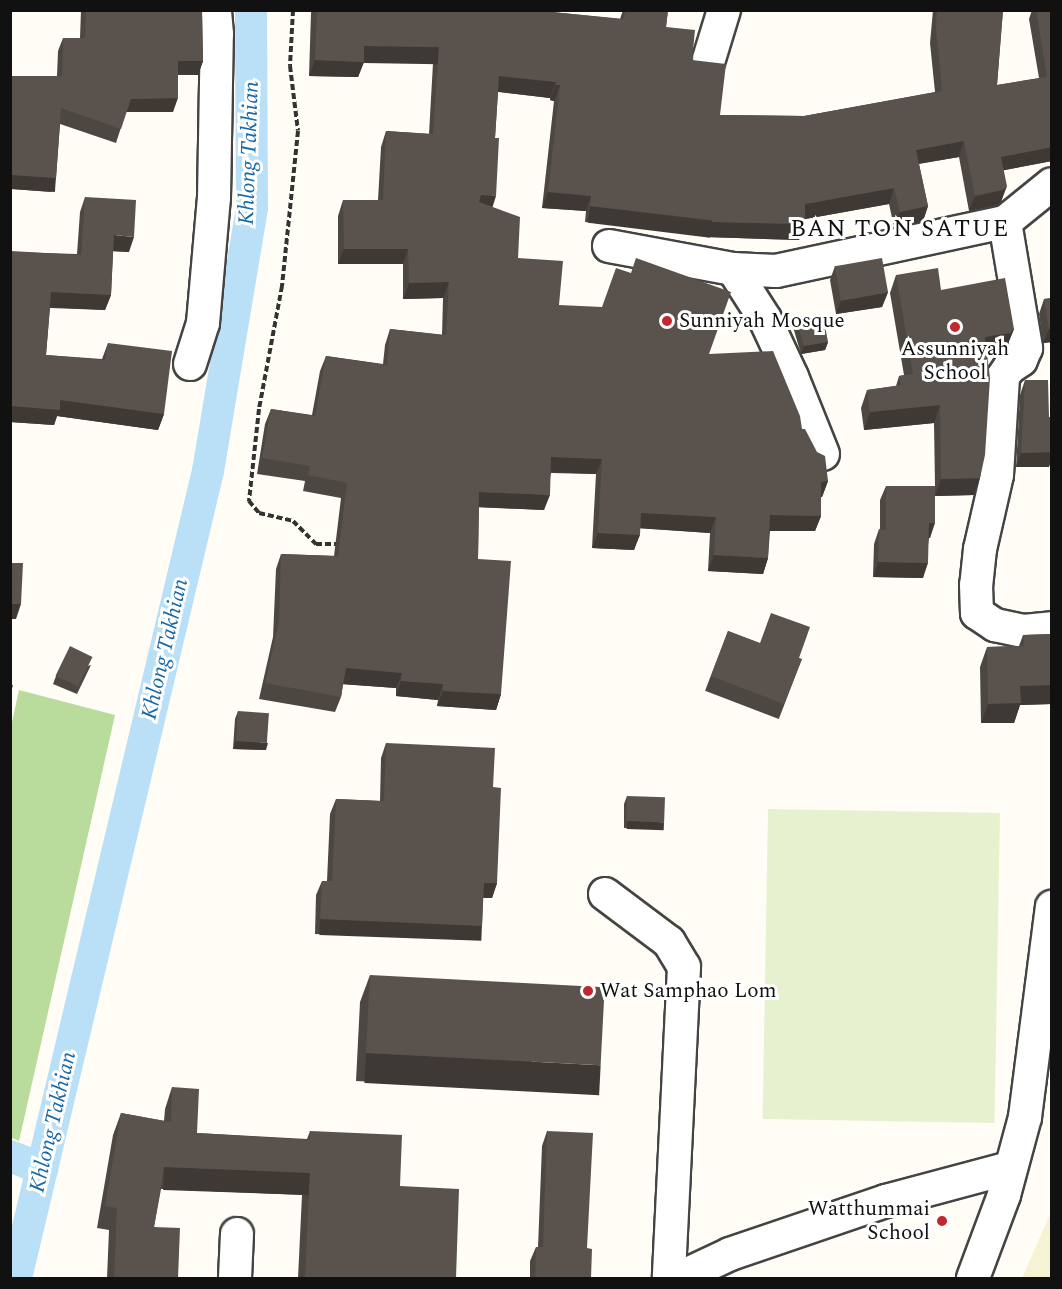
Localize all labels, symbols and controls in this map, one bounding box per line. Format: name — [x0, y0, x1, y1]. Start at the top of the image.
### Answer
water label: Khlong Takhian — [233, 81, 265, 225]
district label: BAN TON SATUE — [790, 216, 1010, 244]
place label: Sunniyah Mosque — [679, 308, 845, 334]
marker: Sunniyah Mosque — [660, 314, 674, 328]
marker: Assunniyah School — [948, 320, 962, 334]
place label: Assunniyah School — [901, 336, 1009, 386]
water label: Khlong Takhian — [136, 576, 194, 722]
place label: Wat Samphao Lom — [600, 978, 777, 1004]
marker: Wat Samphao Lom — [581, 984, 595, 998]
water label: Khlong Takhian — [24, 1049, 82, 1195]
place label: Watthummai School — [808, 1196, 930, 1246]
marker: Watthummai School — [935, 1214, 949, 1228]

